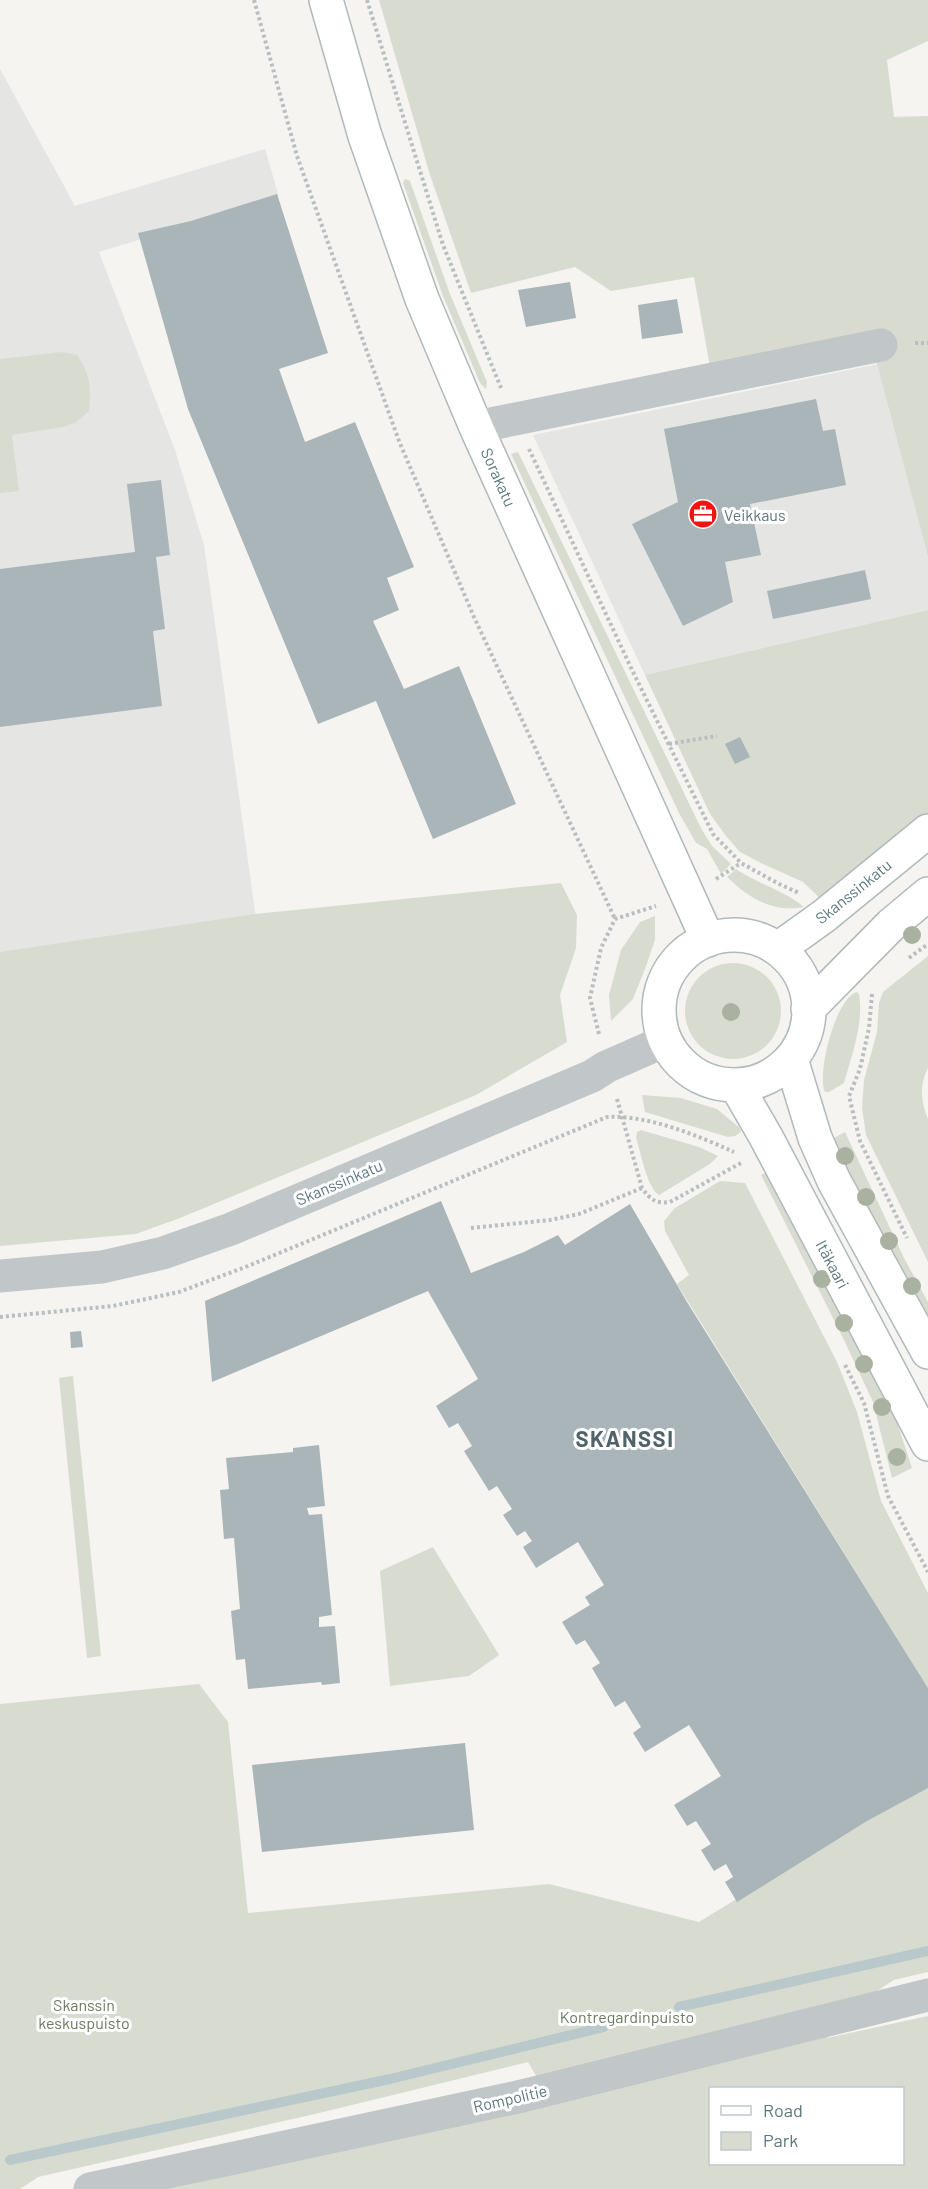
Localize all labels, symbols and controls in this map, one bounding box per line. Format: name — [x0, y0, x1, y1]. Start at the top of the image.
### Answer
street label: Sorakatu — [478, 445, 520, 509]
office icon: Veikkaus — [687, 498, 719, 530]
place label: Veikkaus — [724, 505, 786, 524]
street label: Skanssinkatu — [811, 855, 895, 927]
street label: Skanssinkatu — [293, 1155, 385, 1209]
street label: Itäkaari — [812, 1236, 854, 1292]
district label: SKANSSI — [576, 1425, 674, 1451]
park label: Skanssin keskuspuisto — [38, 1995, 130, 2032]
park label: Kontregardinpuisto — [560, 2007, 694, 2026]
street label: Rompolitie — [471, 2080, 549, 2116]
legend — [709, 2087, 904, 2165]
text: Road — [763, 2099, 803, 2121]
text: Park — [763, 2129, 798, 2151]

